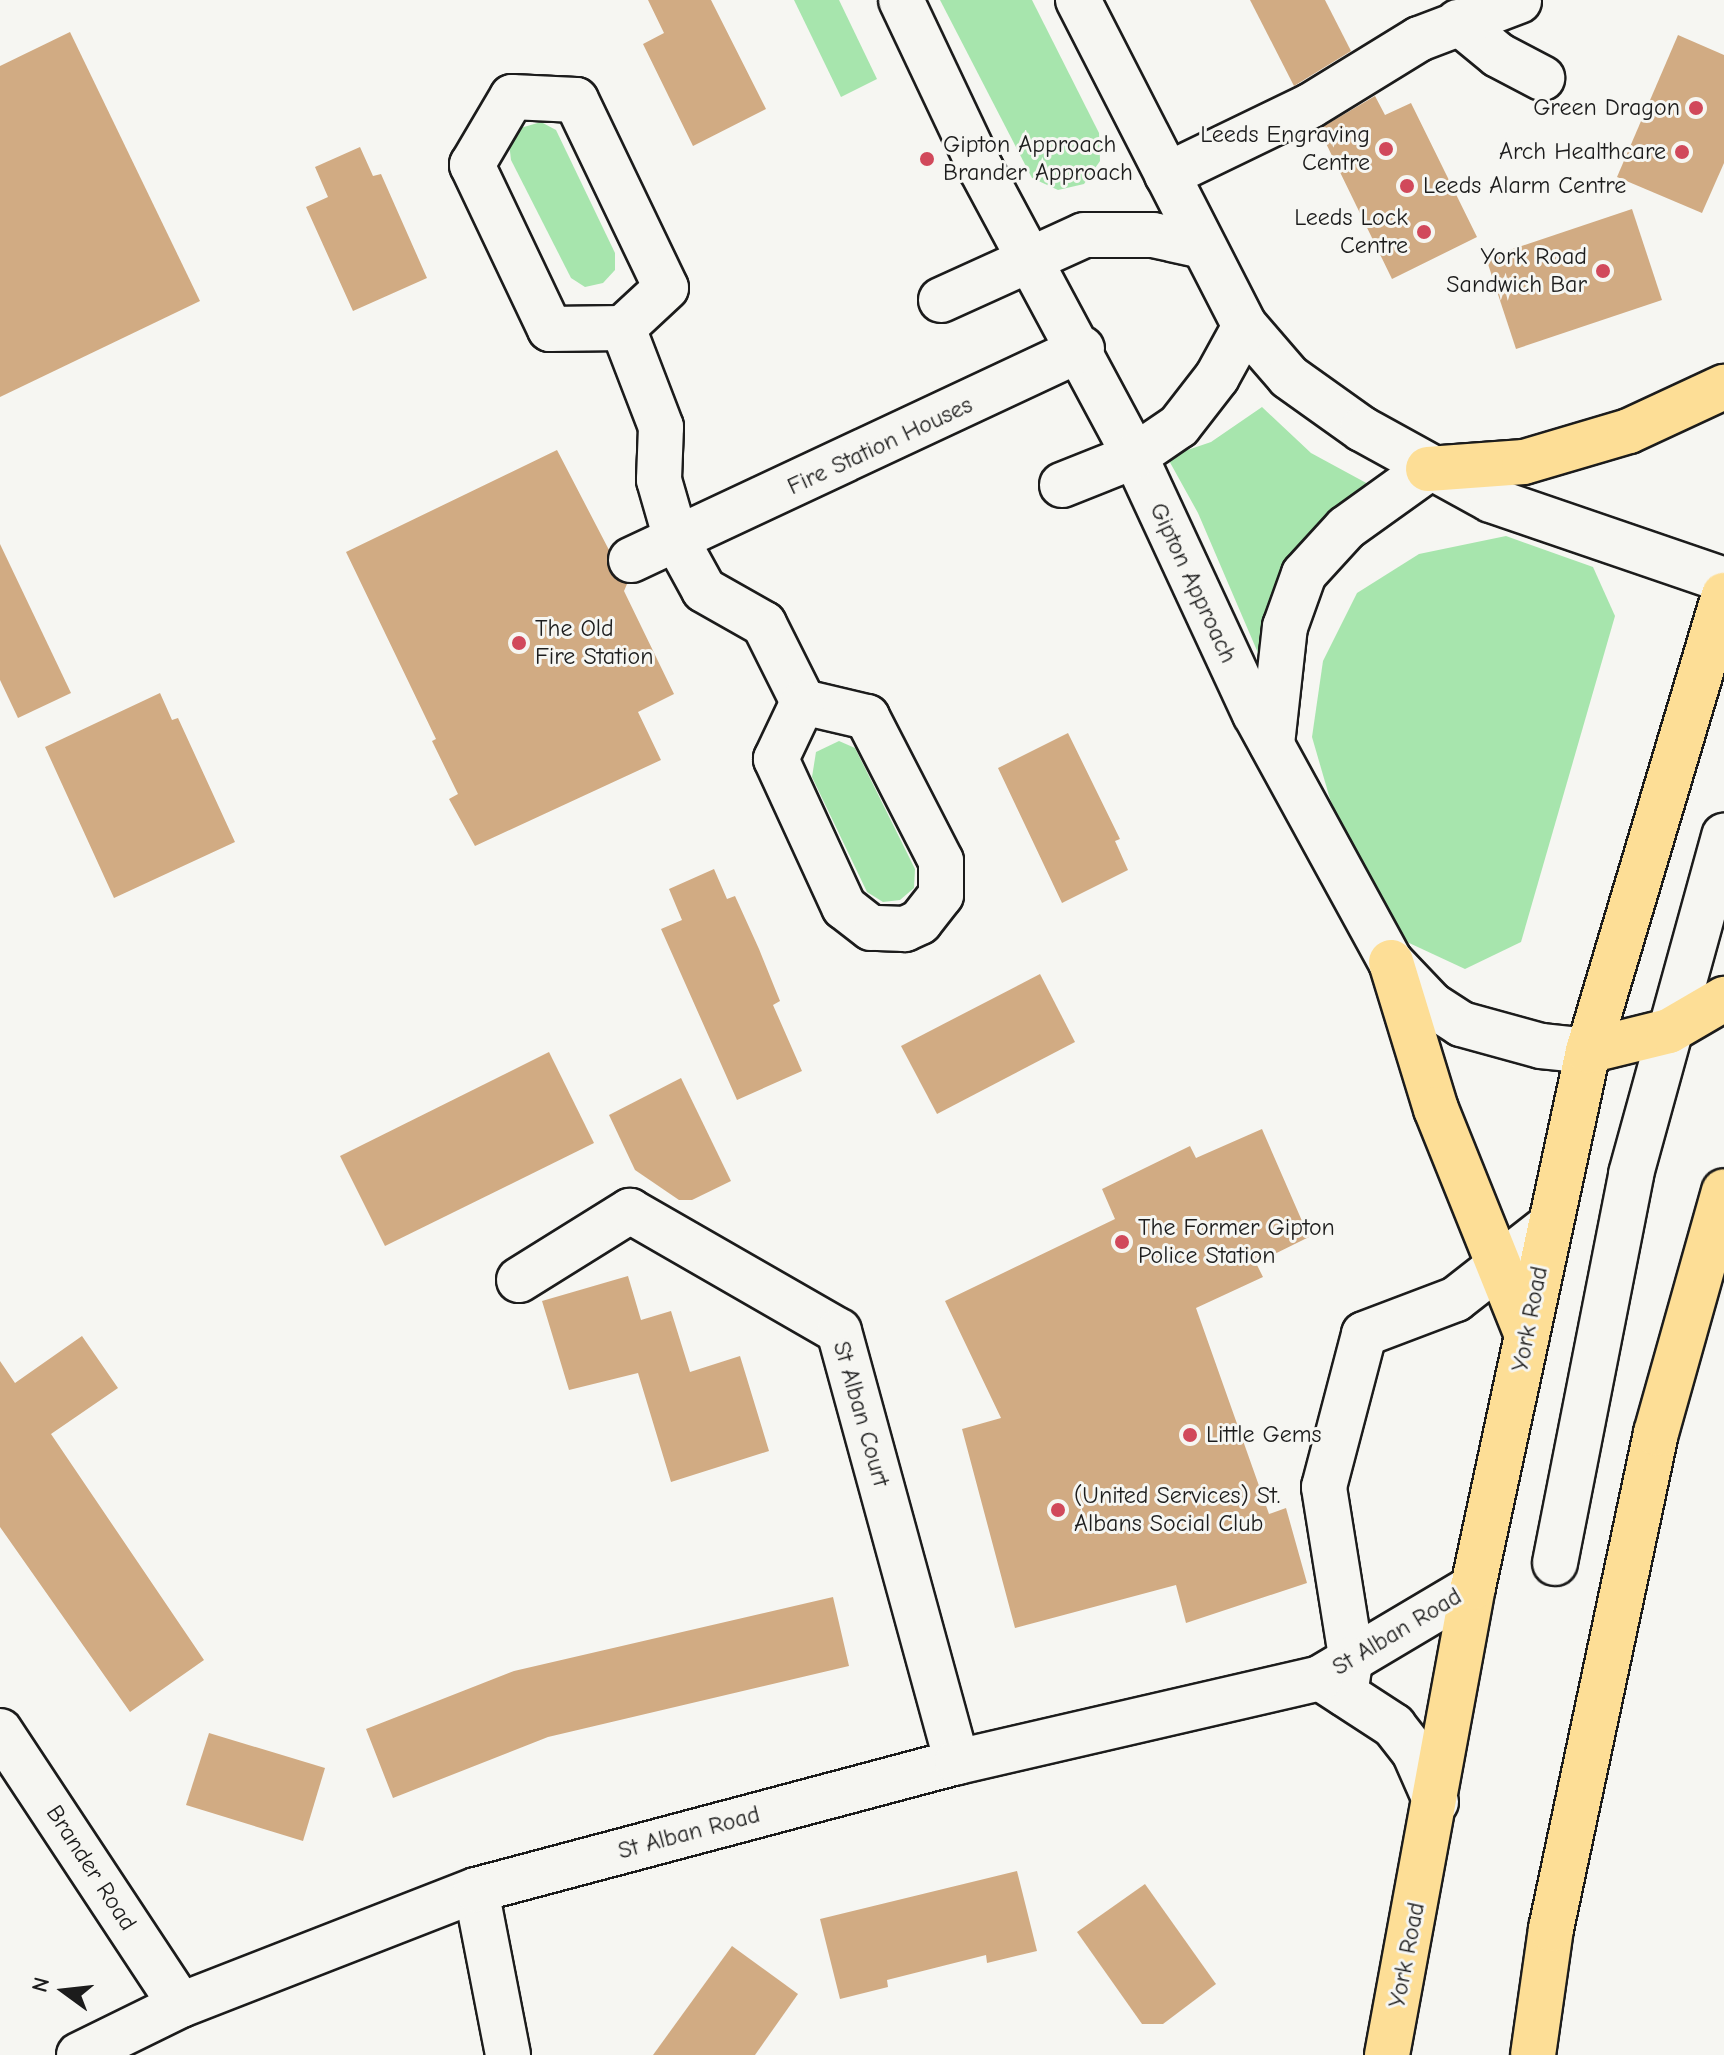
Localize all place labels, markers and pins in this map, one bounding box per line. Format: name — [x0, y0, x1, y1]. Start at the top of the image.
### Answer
place label: Green Dragon — [1533, 94, 1680, 122]
marker: Green Dragon — [1687, 99, 1705, 117]
place label: Leeds Engraving Centre — [1200, 121, 1370, 177]
place label: Gipton Approach Brander Approach — [943, 131, 1133, 187]
place label: Arch Healthcare — [1499, 138, 1666, 166]
marker: Leeds Engraving Centre — [1377, 140, 1395, 158]
marker: Arch Healthcare — [1673, 143, 1691, 161]
marker: Gipton Approach Brander Approach — [918, 150, 936, 168]
place label: Leeds Alarm Centre — [1423, 172, 1626, 200]
marker: Leeds Alarm Centre — [1398, 177, 1416, 195]
place label: Leeds Lock Centre — [1294, 204, 1408, 260]
marker: Leeds Lock Centre — [1415, 223, 1433, 241]
place label: York Road Sandwich Bar — [1446, 243, 1587, 299]
marker: York Road Sandwich Bar — [1594, 262, 1612, 280]
place label: The Old Fire Station — [535, 615, 653, 671]
marker: The Old Fire Station — [510, 634, 528, 652]
place label: The Former Gipton Police Station — [1138, 1214, 1335, 1270]
marker: The Former Gipton Police Station — [1113, 1233, 1131, 1251]
place label: Little Gems — [1206, 1421, 1322, 1449]
marker: Little Gems — [1181, 1426, 1199, 1444]
place label: (United Services) St. Albans Social Club — [1074, 1482, 1280, 1538]
marker: (United Services) St. Albans Social Club — [1049, 1501, 1067, 1519]

